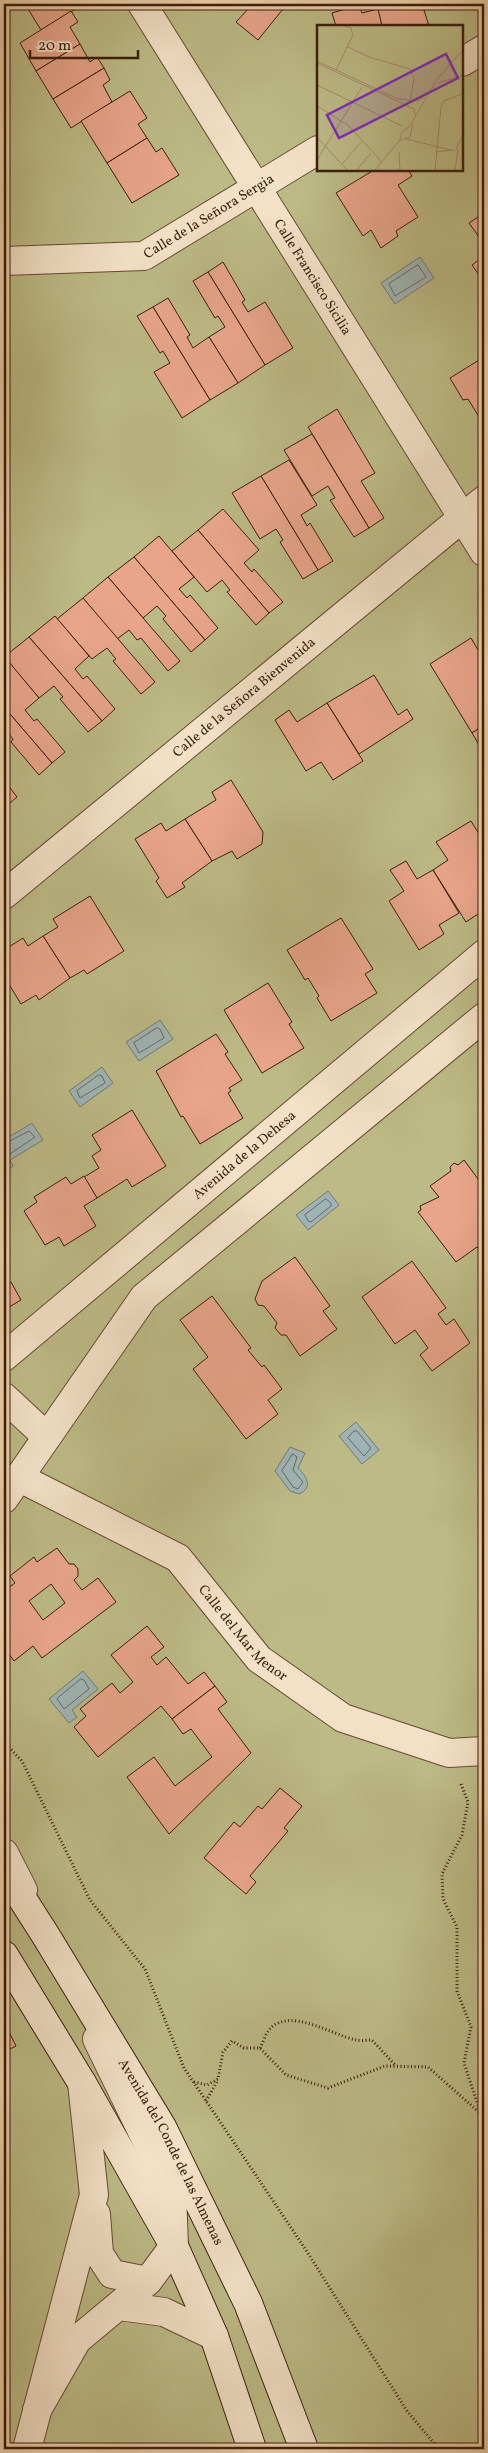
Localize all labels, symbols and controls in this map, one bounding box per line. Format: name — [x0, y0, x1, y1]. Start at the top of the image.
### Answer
inset map — [317, 25, 463, 171]
scale bar — [30, 28, 138, 60]
text: 20 m — [38, 36, 71, 57]
street label: Calle de la Señora Sergia — [140, 169, 278, 264]
street label: Calle Francisco Sicilia — [269, 216, 356, 339]
street label: Calle de la Señora Bienvenida — [169, 633, 320, 762]
street label: Avenida de la Dehesa — [189, 1106, 300, 1204]
street label: Calle del Mar Menor — [194, 1581, 291, 1686]
street label: Avenida del Conde de las Almenas — [113, 2055, 228, 2249]

